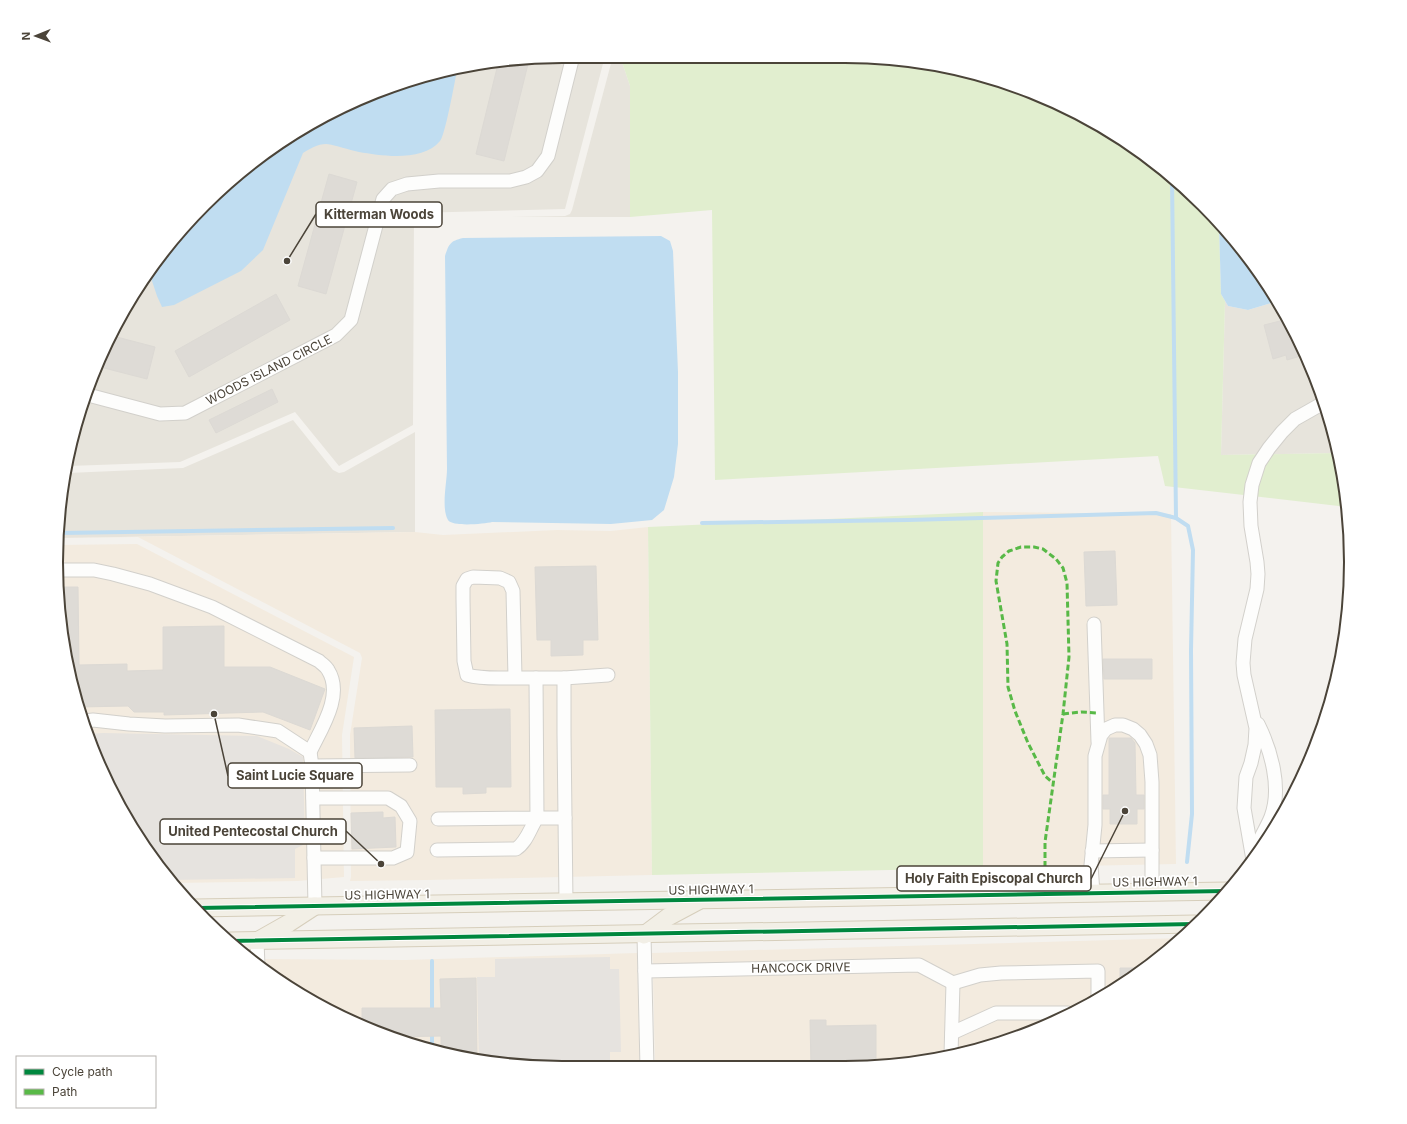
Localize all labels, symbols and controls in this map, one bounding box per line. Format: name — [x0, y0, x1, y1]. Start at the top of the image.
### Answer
north arrow — [16, 16, 56, 56]
text: N — [19, 32, 33, 40]
callout: Kitterman Woods — [316, 202, 442, 227]
text: Kitterman Woods — [324, 206, 434, 222]
street label: WOODS ISLAND CIRCLE — [203, 331, 334, 408]
callout: Saint Lucie Square — [228, 763, 362, 788]
text: Saint Lucie Square — [236, 767, 354, 783]
callout: United Pentecostal Church — [160, 819, 346, 844]
text: United Pentecostal Church — [168, 823, 338, 839]
callout: Holy Faith Episcopal Church — [897, 866, 1091, 891]
text: Holy Faith Episcopal Church — [905, 870, 1083, 886]
street label: US HIGHWAY 1 — [1112, 873, 1198, 890]
street label: US HIGHWAY 1 — [668, 881, 754, 898]
street label: US HIGHWAY 1 — [344, 886, 430, 903]
street label: HANCOCK DRIVE — [751, 959, 851, 976]
legend — [16, 1056, 156, 1108]
text: Cycle path — [52, 1064, 113, 1079]
text: Path — [52, 1084, 77, 1099]

